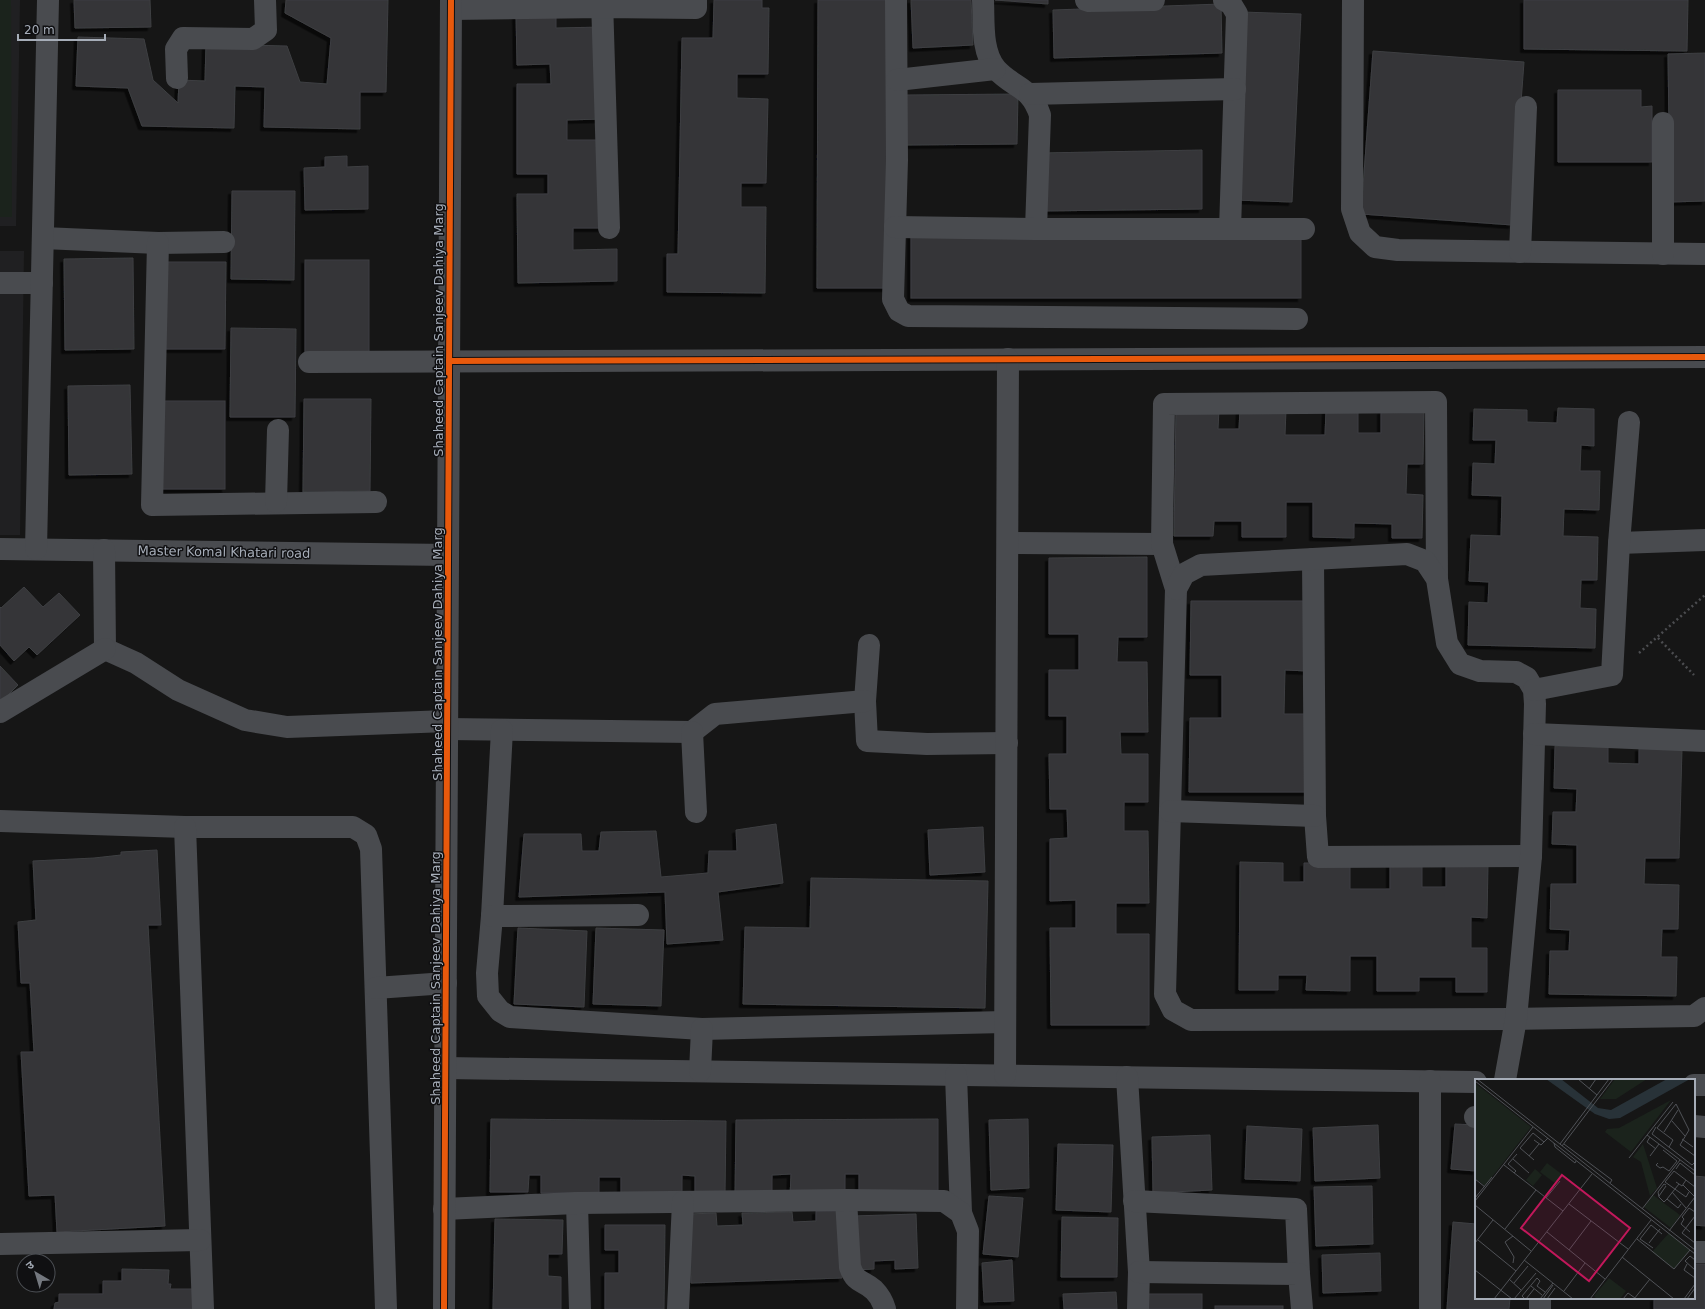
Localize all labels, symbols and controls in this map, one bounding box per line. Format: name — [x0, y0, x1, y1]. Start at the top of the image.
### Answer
scale bar — [18, 16, 105, 42]
text: 20 m — [24, 23, 55, 37]
street label: Shaheed Captain Sanjeev Dahiya Marg — [431, 203, 446, 457]
street label: Shaheed Captain Sanjeev Dahiya Marg — [430, 527, 445, 781]
street label: Master Komal Khatari road — [137, 543, 311, 561]
street label: Shaheed Captain Sanjeev Dahiya Marg — [428, 851, 443, 1105]
inset map — [1475, 1079, 1695, 1299]
north arrow — [16, 1253, 56, 1293]
text: उ — [24, 1258, 37, 1273]

